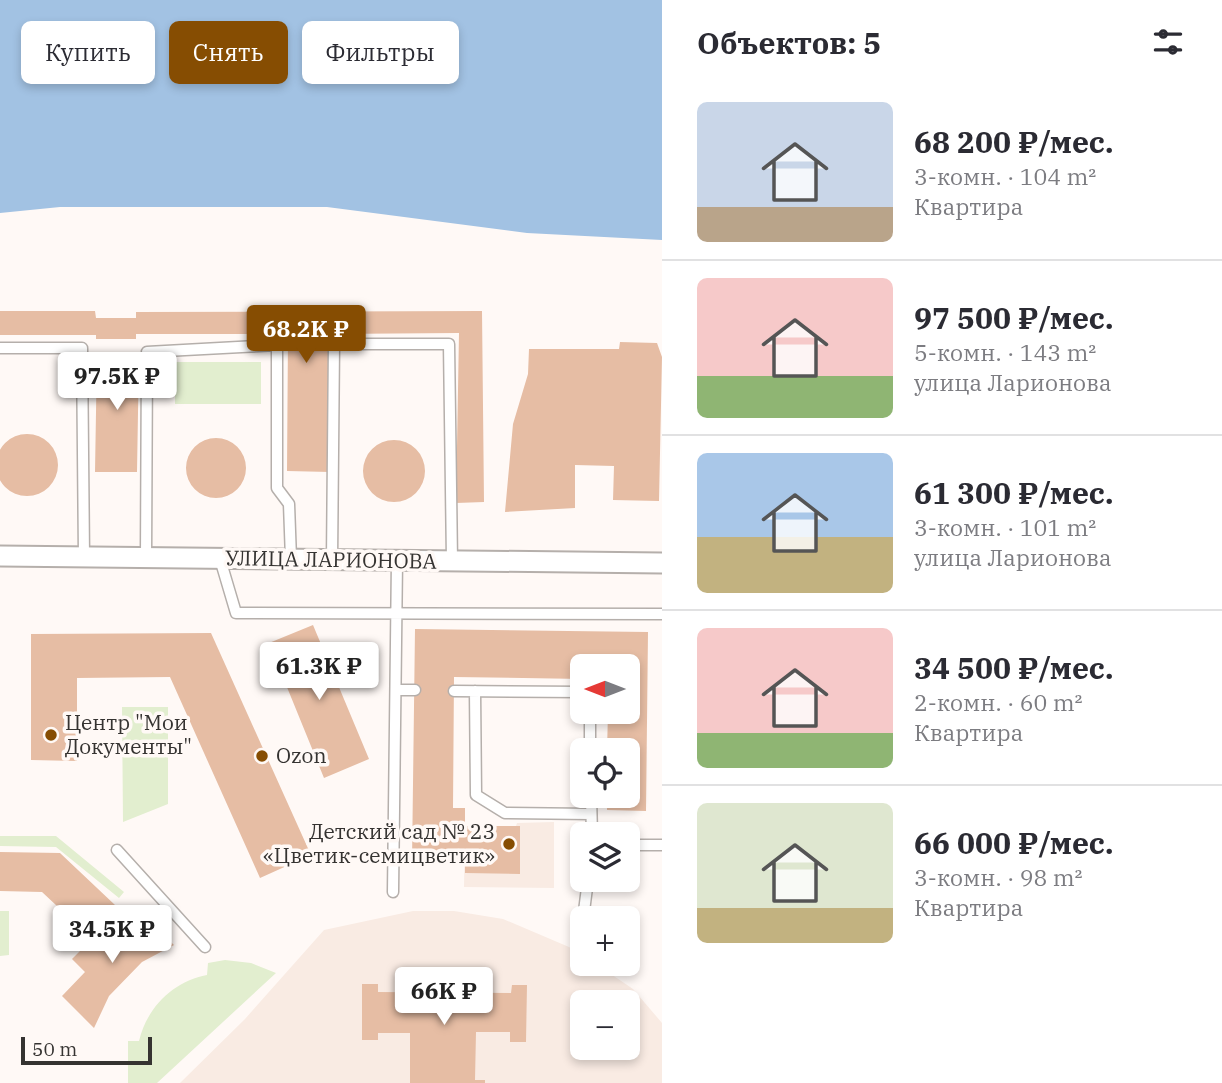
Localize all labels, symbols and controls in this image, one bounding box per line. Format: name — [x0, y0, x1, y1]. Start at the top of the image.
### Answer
chip: Купить — [21, 21, 155, 84]
chip: Снять — [169, 21, 288, 84]
chip: Фильтры — [302, 21, 459, 84]
text: Объектов: 5 — [697, 23, 881, 62]
icon: filters — [1149, 23, 1187, 61]
text: 68 200 ₽/мес. — [914, 122, 1113, 161]
icon: home — [753, 130, 837, 214]
text: 3-комн. · 104 m² — [914, 161, 1096, 191]
text: Квартира — [914, 191, 1023, 221]
text: 97 500 ₽/мес. — [914, 298, 1113, 337]
pin: 68.2K ₽ — [241, 306, 371, 365]
icon: home — [753, 306, 837, 390]
text: 68.2K ₽ — [263, 313, 349, 343]
text: 5-комн. · 143 m² — [914, 337, 1096, 367]
pin: 97.5K ₽ — [52, 352, 182, 412]
text: 97.5K ₽ — [74, 360, 160, 390]
text: улица Ларионова — [914, 367, 1112, 397]
text: 61 300 ₽/мес. — [914, 473, 1113, 512]
icon: home — [753, 481, 837, 565]
text: 3-комн. · 101 m² — [914, 512, 1096, 542]
text: улица Ларионова — [914, 542, 1112, 572]
street label: УЛИЦА ЛАРИОНОВА — [225, 543, 438, 575]
pin: 61.3K ₽ — [254, 642, 384, 702]
text: 34 500 ₽/мес. — [914, 648, 1113, 687]
text: 61.3K ₽ — [276, 650, 362, 680]
north arrow — [570, 654, 640, 724]
map controls — [570, 654, 640, 1060]
icon: home — [753, 656, 837, 740]
text: 2-комн. · 60 m² — [914, 687, 1083, 717]
place label: Центр "Мои Документы" — [65, 708, 192, 760]
text: Квартира — [914, 717, 1023, 747]
marker: Центр "Мои Документы" — [43, 727, 59, 743]
button: locate — [570, 738, 640, 808]
place label: Ozon — [276, 741, 327, 769]
marker: Ozon — [254, 748, 270, 764]
place label: Детский сад № 23 «Цветик-семицветик» — [263, 817, 495, 869]
button: layers — [570, 822, 640, 892]
text: 66 000 ₽/мес. — [914, 823, 1113, 862]
icon: home — [753, 831, 837, 915]
marker: Детский сад № 23 «Цветик-семицветик» — [501, 836, 517, 852]
text: 3-комн. · 98 m² — [914, 862, 1083, 892]
text: Квартира — [914, 892, 1023, 922]
pin: 34.5K ₽ — [47, 906, 177, 965]
button: + — [570, 906, 640, 976]
text: 34.5K ₽ — [69, 913, 155, 943]
pin: 66K ₽ — [395, 968, 493, 1027]
text: 66K ₽ — [411, 975, 477, 1005]
button: − — [570, 990, 640, 1060]
scale bar — [21, 1034, 152, 1066]
text: 50 m — [32, 1037, 77, 1061]

